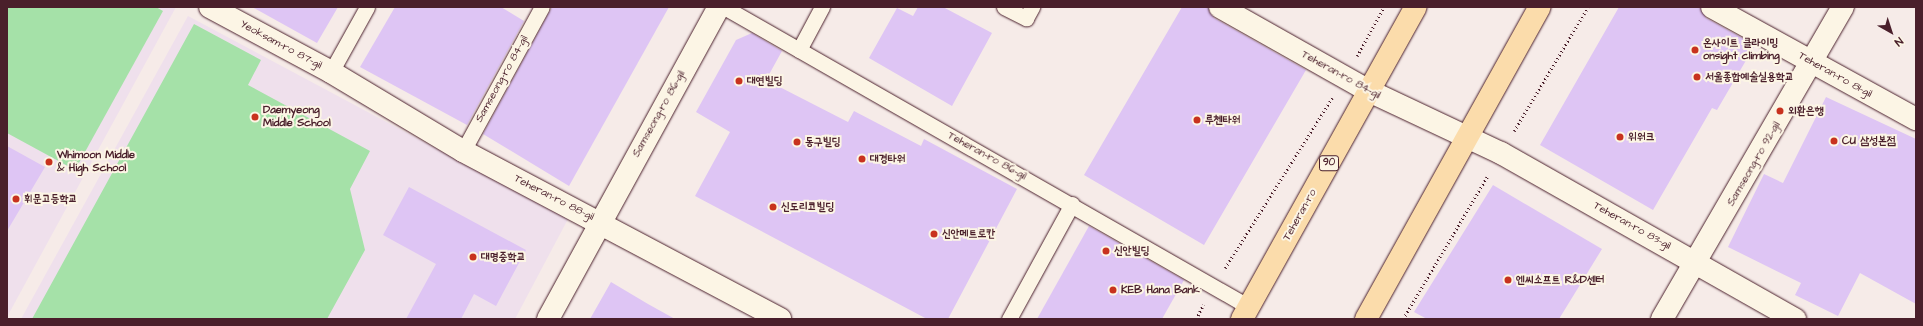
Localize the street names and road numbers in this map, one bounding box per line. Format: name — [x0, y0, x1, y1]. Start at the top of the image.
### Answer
street label: Yeoksam-ro 87-gil — [238, 18, 324, 72]
street label: Samseong-ro 84-gil — [473, 33, 531, 125]
street label: Teheran-ro 84-gil — [1299, 48, 1383, 102]
street label: Teheran-ro 81-gil — [1796, 49, 1874, 101]
street label: Samseong-ro 86-gil — [630, 69, 688, 159]
street label: Samseong-ro 92-gil — [1724, 119, 1784, 209]
street label: Teheran-ro 86-gil — [945, 129, 1029, 183]
road number: 90 — [1318, 155, 1340, 171]
street label: Teheran-ro 88-gil — [512, 172, 596, 224]
street label: Teheran-ro — [1280, 187, 1320, 243]
street label: Teheran-ro 83-gil — [1591, 199, 1673, 253]

